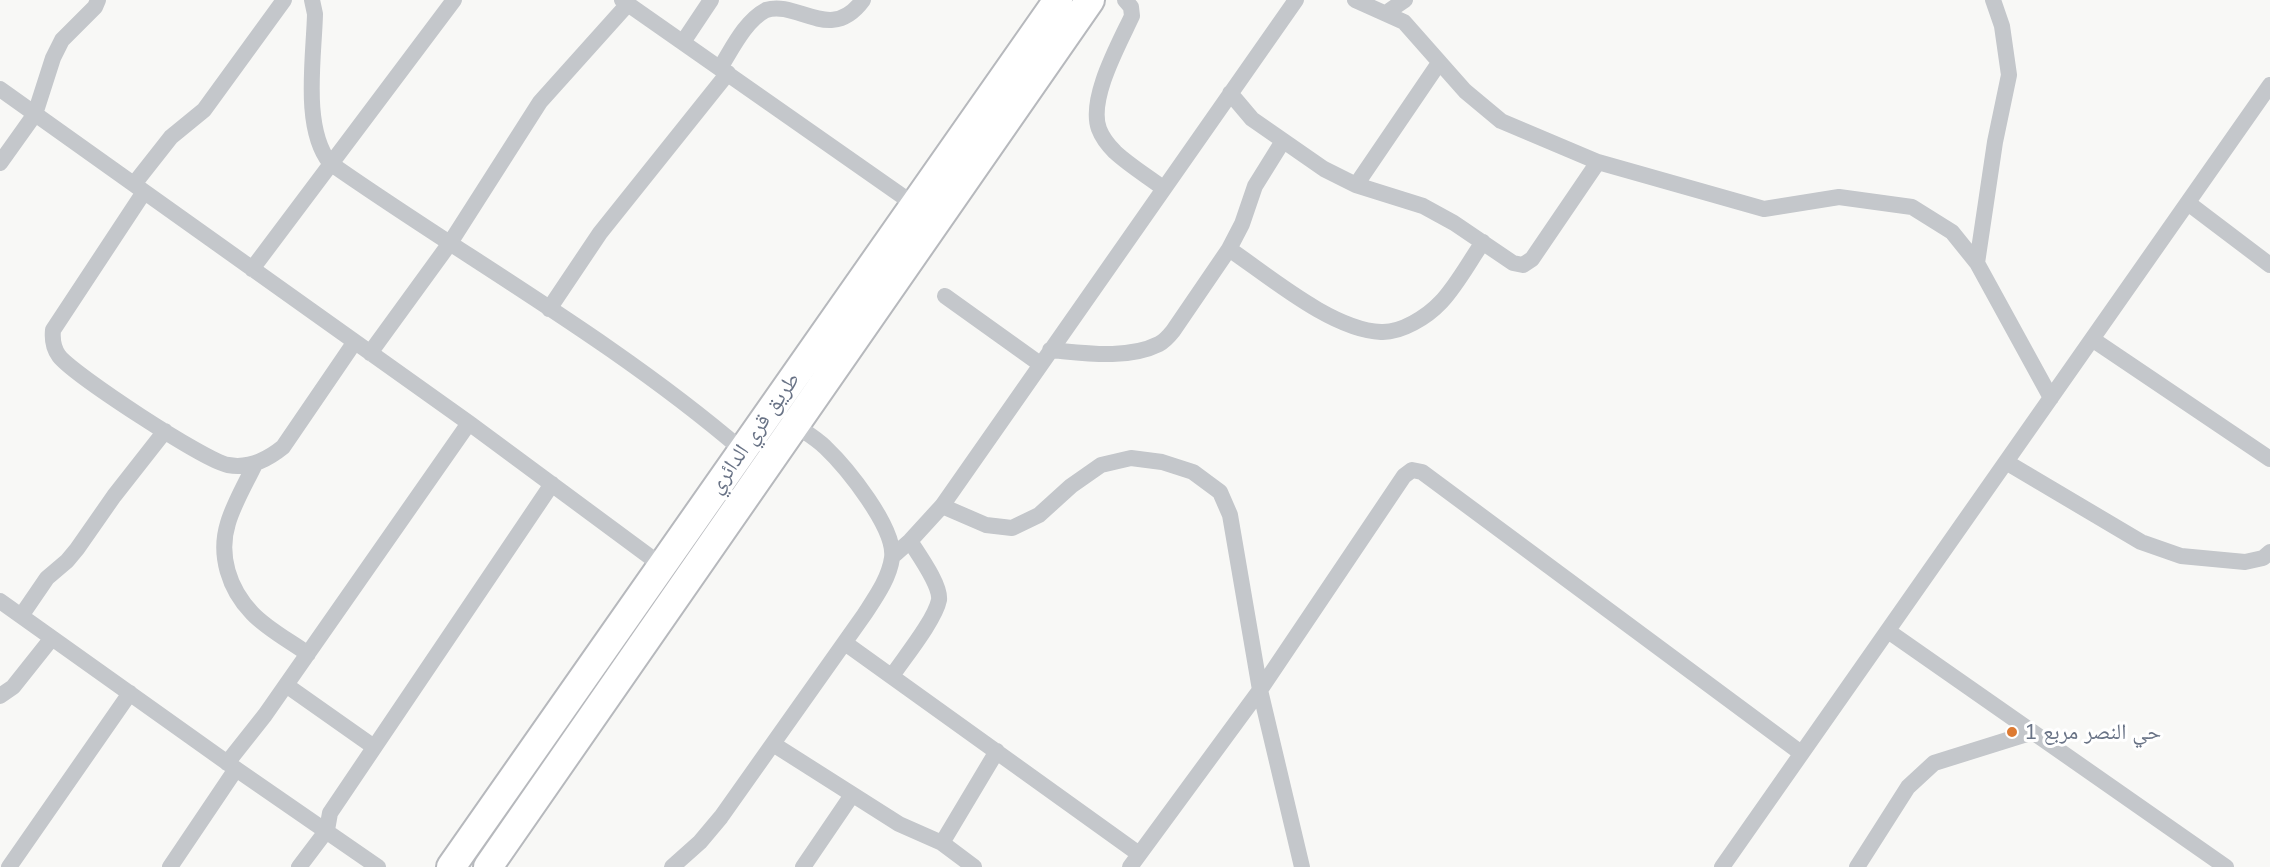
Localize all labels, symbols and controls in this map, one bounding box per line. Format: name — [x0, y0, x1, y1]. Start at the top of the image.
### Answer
street label: طريق قري الدائري — [702, 367, 806, 499]
place label: حي النصر مربع 1 — [2024, 719, 2161, 745]
marker: حي النصر مربع 1 — [2005, 725, 2019, 739]

